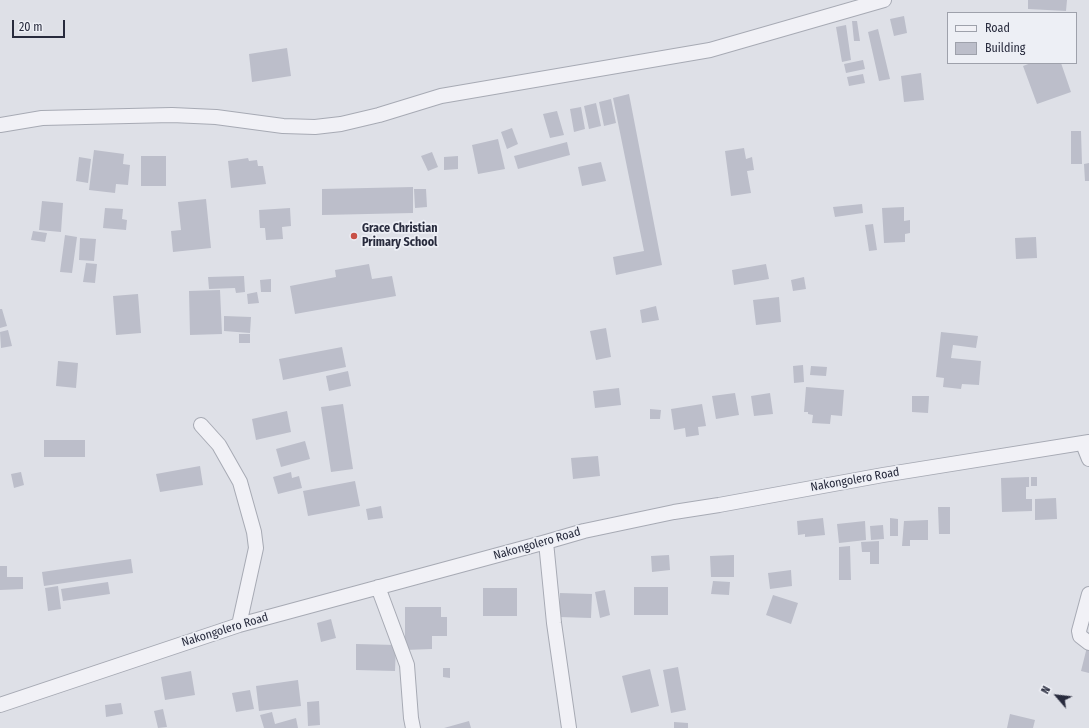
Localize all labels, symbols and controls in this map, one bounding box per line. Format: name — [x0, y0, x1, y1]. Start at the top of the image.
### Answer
scale bar — [14, 12, 67, 38]
legend — [947, 12, 1077, 64]
text: 20 m — [19, 20, 43, 34]
text: Road — [985, 21, 1010, 35]
text: Building — [985, 41, 1025, 55]
place label: Grace Christian Primary School — [362, 222, 437, 250]
marker: Grace Christian Primary School — [349, 231, 359, 241]
street label: Nakongolero Road — [809, 465, 901, 495]
street label: Nakongolero Road — [492, 525, 582, 563]
street label: Nakongolero Road — [180, 610, 270, 650]
north arrow — [1037, 676, 1077, 716]
text: N — [1039, 684, 1053, 696]

